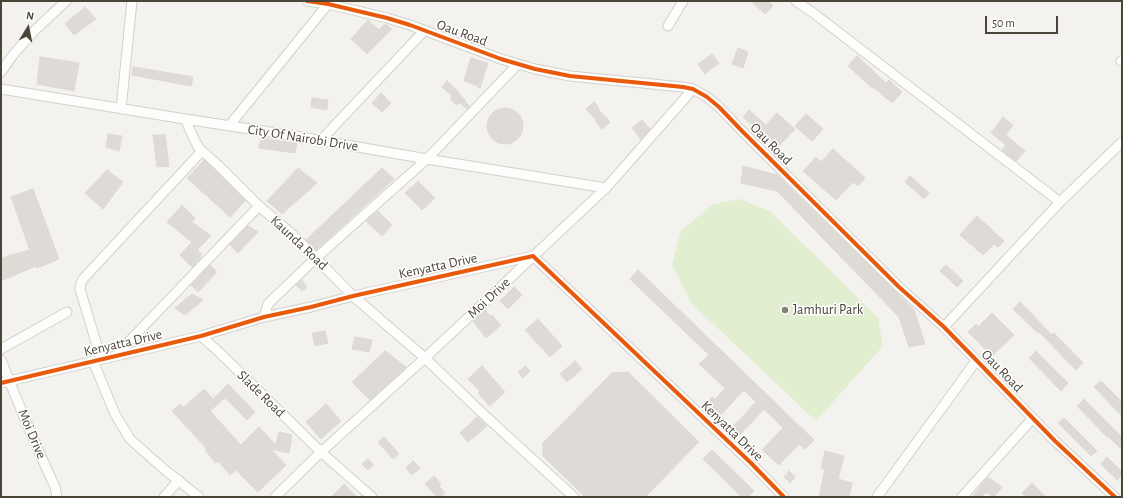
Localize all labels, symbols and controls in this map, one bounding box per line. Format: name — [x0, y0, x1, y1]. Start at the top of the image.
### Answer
north arrow — [8, 8, 48, 48]
scale bar — [987, 8, 1060, 34]
text: N — [25, 10, 35, 22]
street label: Oau Road — [434, 16, 490, 50]
text: 50 m — [992, 17, 1015, 29]
street label: Oau Road — [746, 119, 796, 169]
street label: City Of Nairobi Drive — [247, 121, 359, 155]
street label: Kaunda Road — [267, 212, 331, 274]
street label: Kenyatta Drive — [397, 249, 479, 283]
street label: Moi Drive — [464, 274, 514, 322]
place label: Jamhuri Park — [793, 302, 863, 318]
marker: Jamhuri Park — [780, 305, 790, 315]
street label: Kenyatta Drive — [82, 326, 164, 360]
street label: Oau Road — [978, 346, 1026, 396]
street label: Slade Road — [233, 367, 289, 421]
street label: Kenyatta Drive — [697, 397, 767, 465]
street label: Moi Drive — [14, 407, 50, 461]

